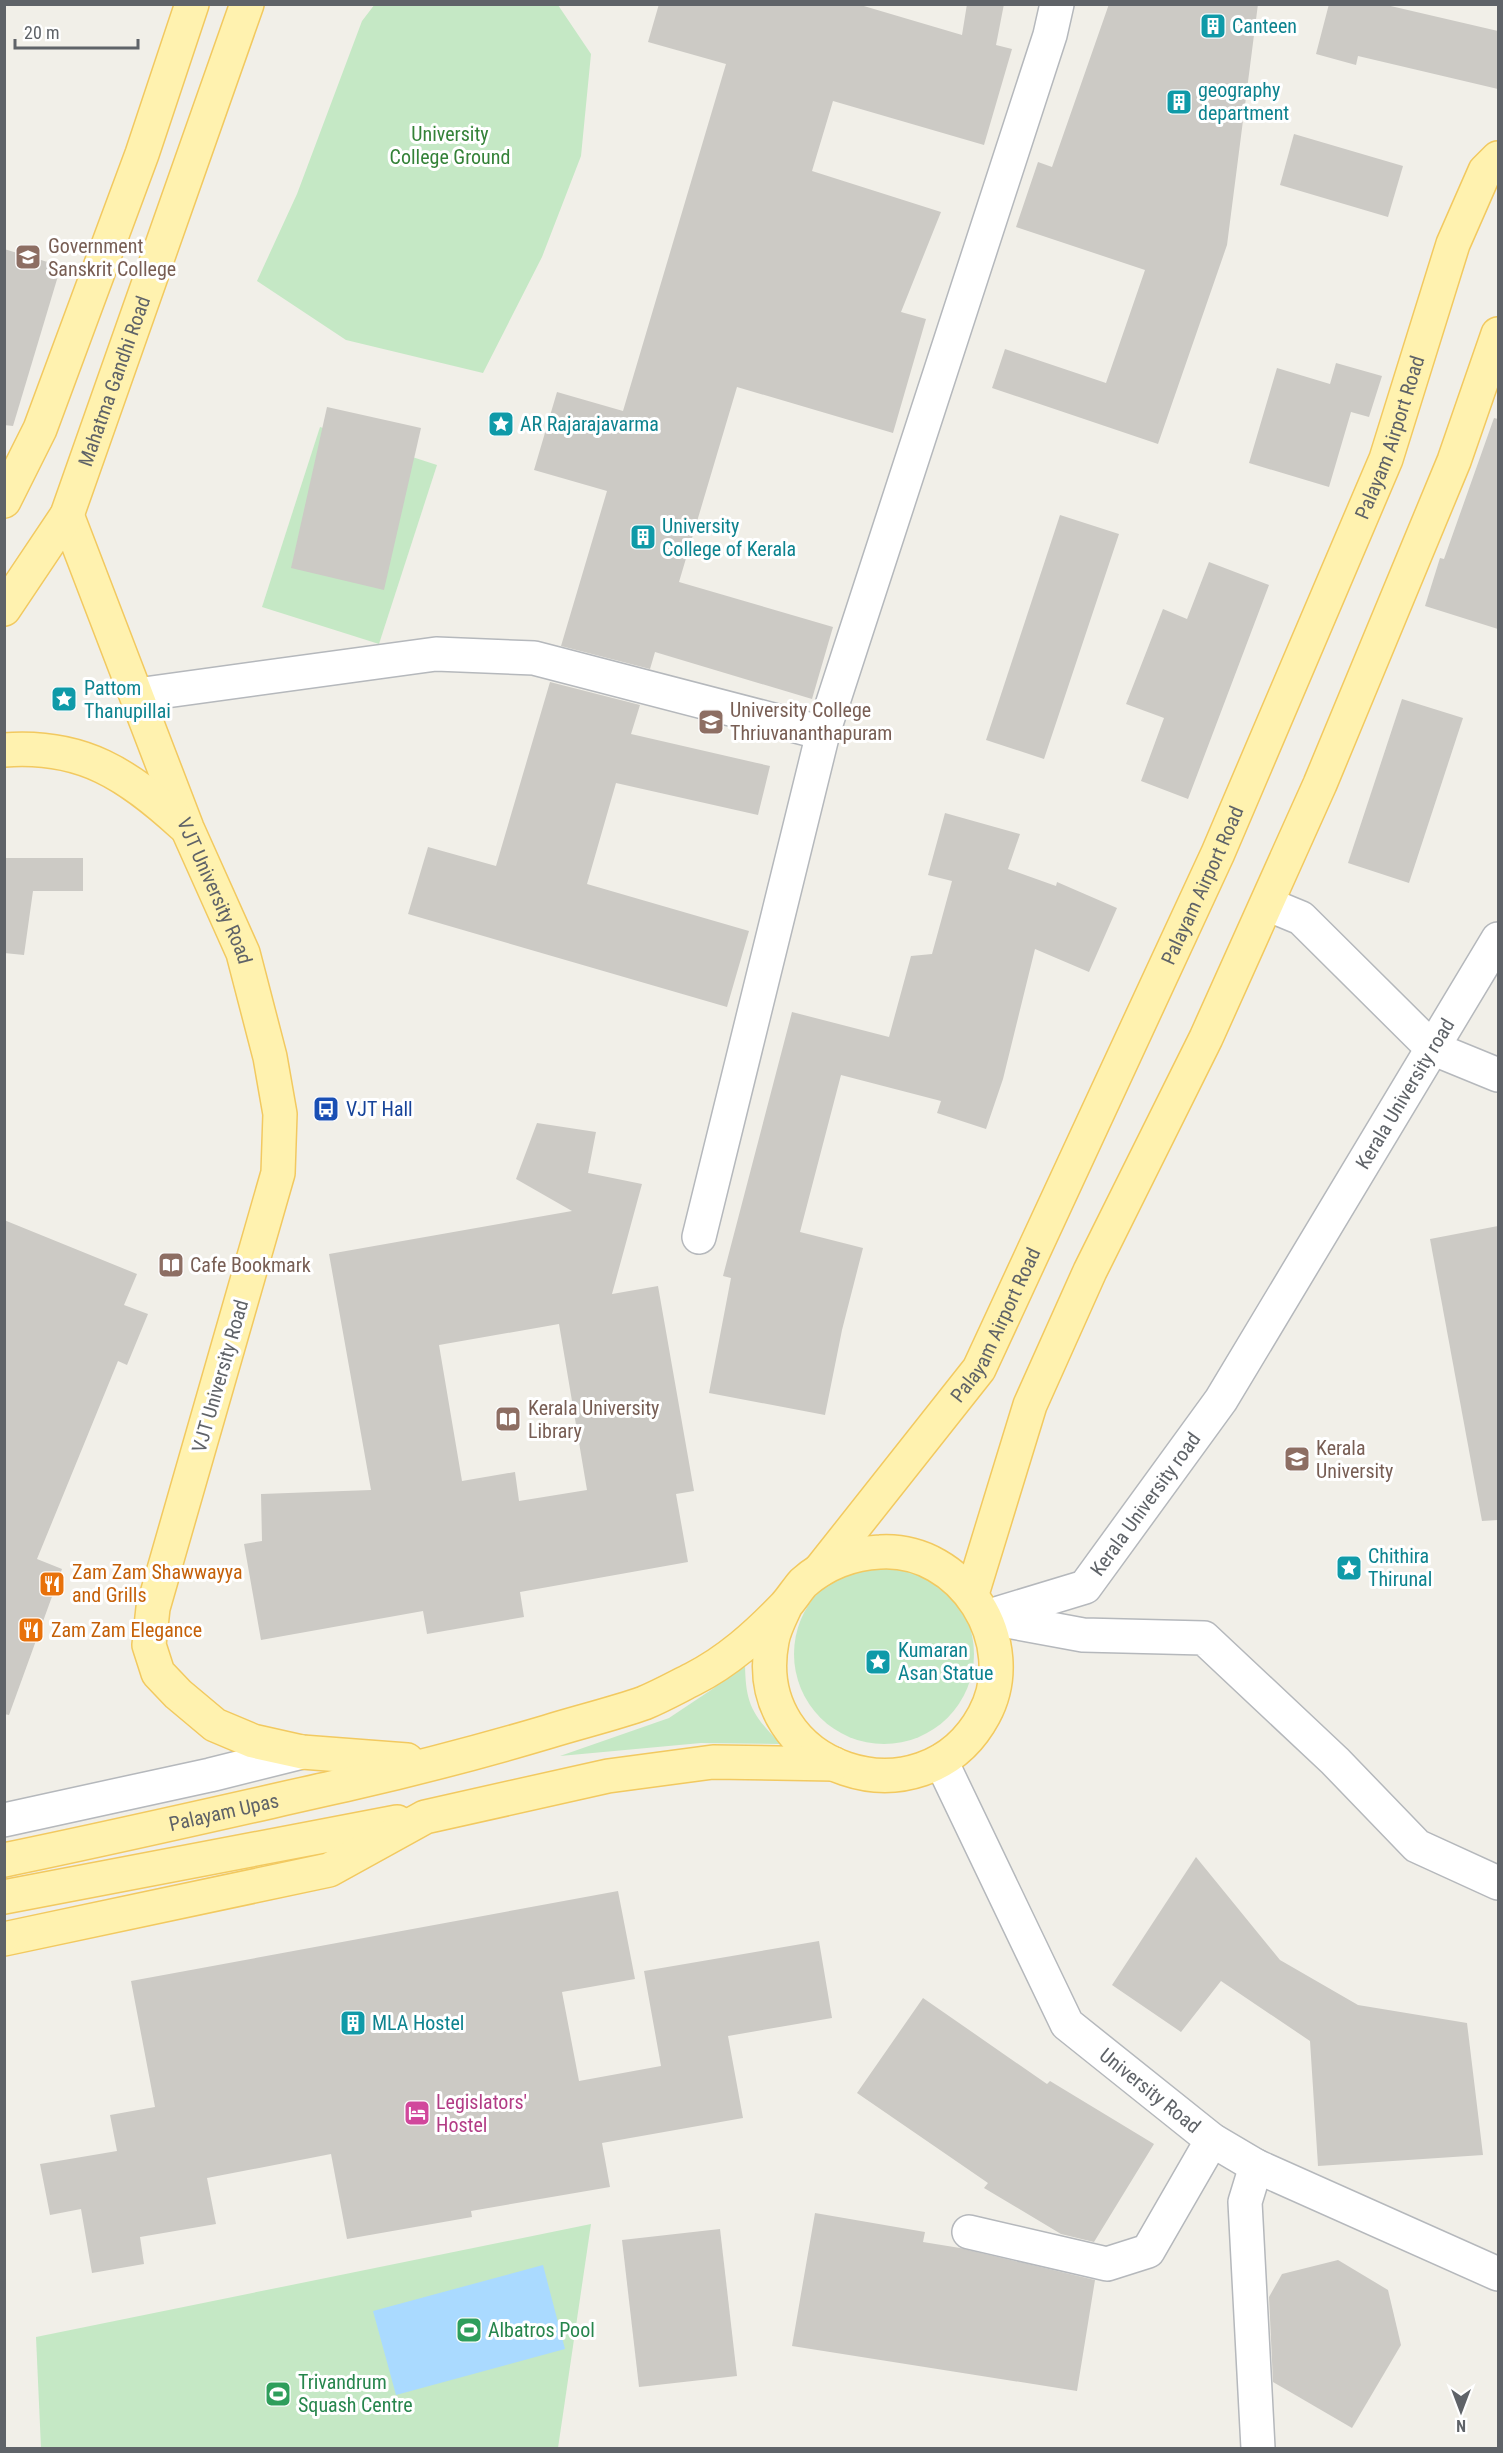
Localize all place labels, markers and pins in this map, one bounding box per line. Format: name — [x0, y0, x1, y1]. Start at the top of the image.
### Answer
building icon: Canteen — [1198, 11, 1228, 41]
place label: Canteen — [1232, 14, 1297, 38]
place label: geography department — [1198, 78, 1289, 125]
building icon: geography department — [1164, 87, 1194, 117]
place label: Government Sanskrit College — [48, 234, 176, 281]
school or university icon: Government Sanskrit College — [13, 242, 43, 272]
place icon: AR Rajarajavarma — [486, 409, 516, 439]
place label: AR Rajarajavarma — [520, 412, 659, 436]
place label: University College of Kerala — [662, 514, 796, 561]
building icon: University College of Kerala — [628, 522, 658, 552]
place label: Pattom Thanupillai — [84, 676, 171, 723]
place icon: Pattom Thanupillai — [49, 684, 79, 714]
place label: University College Thriuvananthapuram — [730, 698, 892, 745]
school or university icon: University College Thriuvananthapuram — [696, 707, 726, 737]
bus stop icon: VJT Hall — [311, 1094, 341, 1124]
place label: VJT Hall — [346, 1097, 413, 1121]
library icon: Cafe Bookmark — [156, 1250, 186, 1280]
place label: Cafe Bookmark — [190, 1253, 311, 1277]
place label: Kerala University Library — [528, 1396, 659, 1443]
library icon: Kerala University Library — [493, 1404, 523, 1434]
place label: Kerala University — [1316, 1436, 1393, 1483]
school or university icon: Kerala University — [1282, 1444, 1312, 1474]
place label: Chithira Thirunal — [1368, 1544, 1432, 1591]
place icon: Chithira Thirunal — [1334, 1553, 1364, 1583]
place label: Zam Zam Shawwayya and Grills — [72, 1560, 243, 1607]
restaurant icon: Zam Zam Shawwayya and Grills — [37, 1569, 67, 1599]
restaurant icon: Zam Zam Elegance — [16, 1615, 46, 1645]
place label: Zam Zam Elegance — [51, 1618, 202, 1642]
place label: Kumaran Asan Statue — [898, 1638, 993, 1685]
place icon: Kumaran Asan Statue — [863, 1647, 893, 1677]
building icon: MLA Hostel — [338, 2008, 368, 2038]
place label: MLA Hostel — [372, 2011, 464, 2035]
place label: Legislators' Hostel — [436, 2090, 527, 2137]
hotel icon: Legislators' Hostel — [402, 2098, 432, 2128]
sports icon: Albatros Pool — [454, 2315, 484, 2345]
place label: Albatros Pool — [488, 2318, 595, 2342]
place label: Trivandrum Squash Centre — [298, 2370, 413, 2417]
sports icon: Trivandrum Squash Centre — [263, 2379, 293, 2409]

